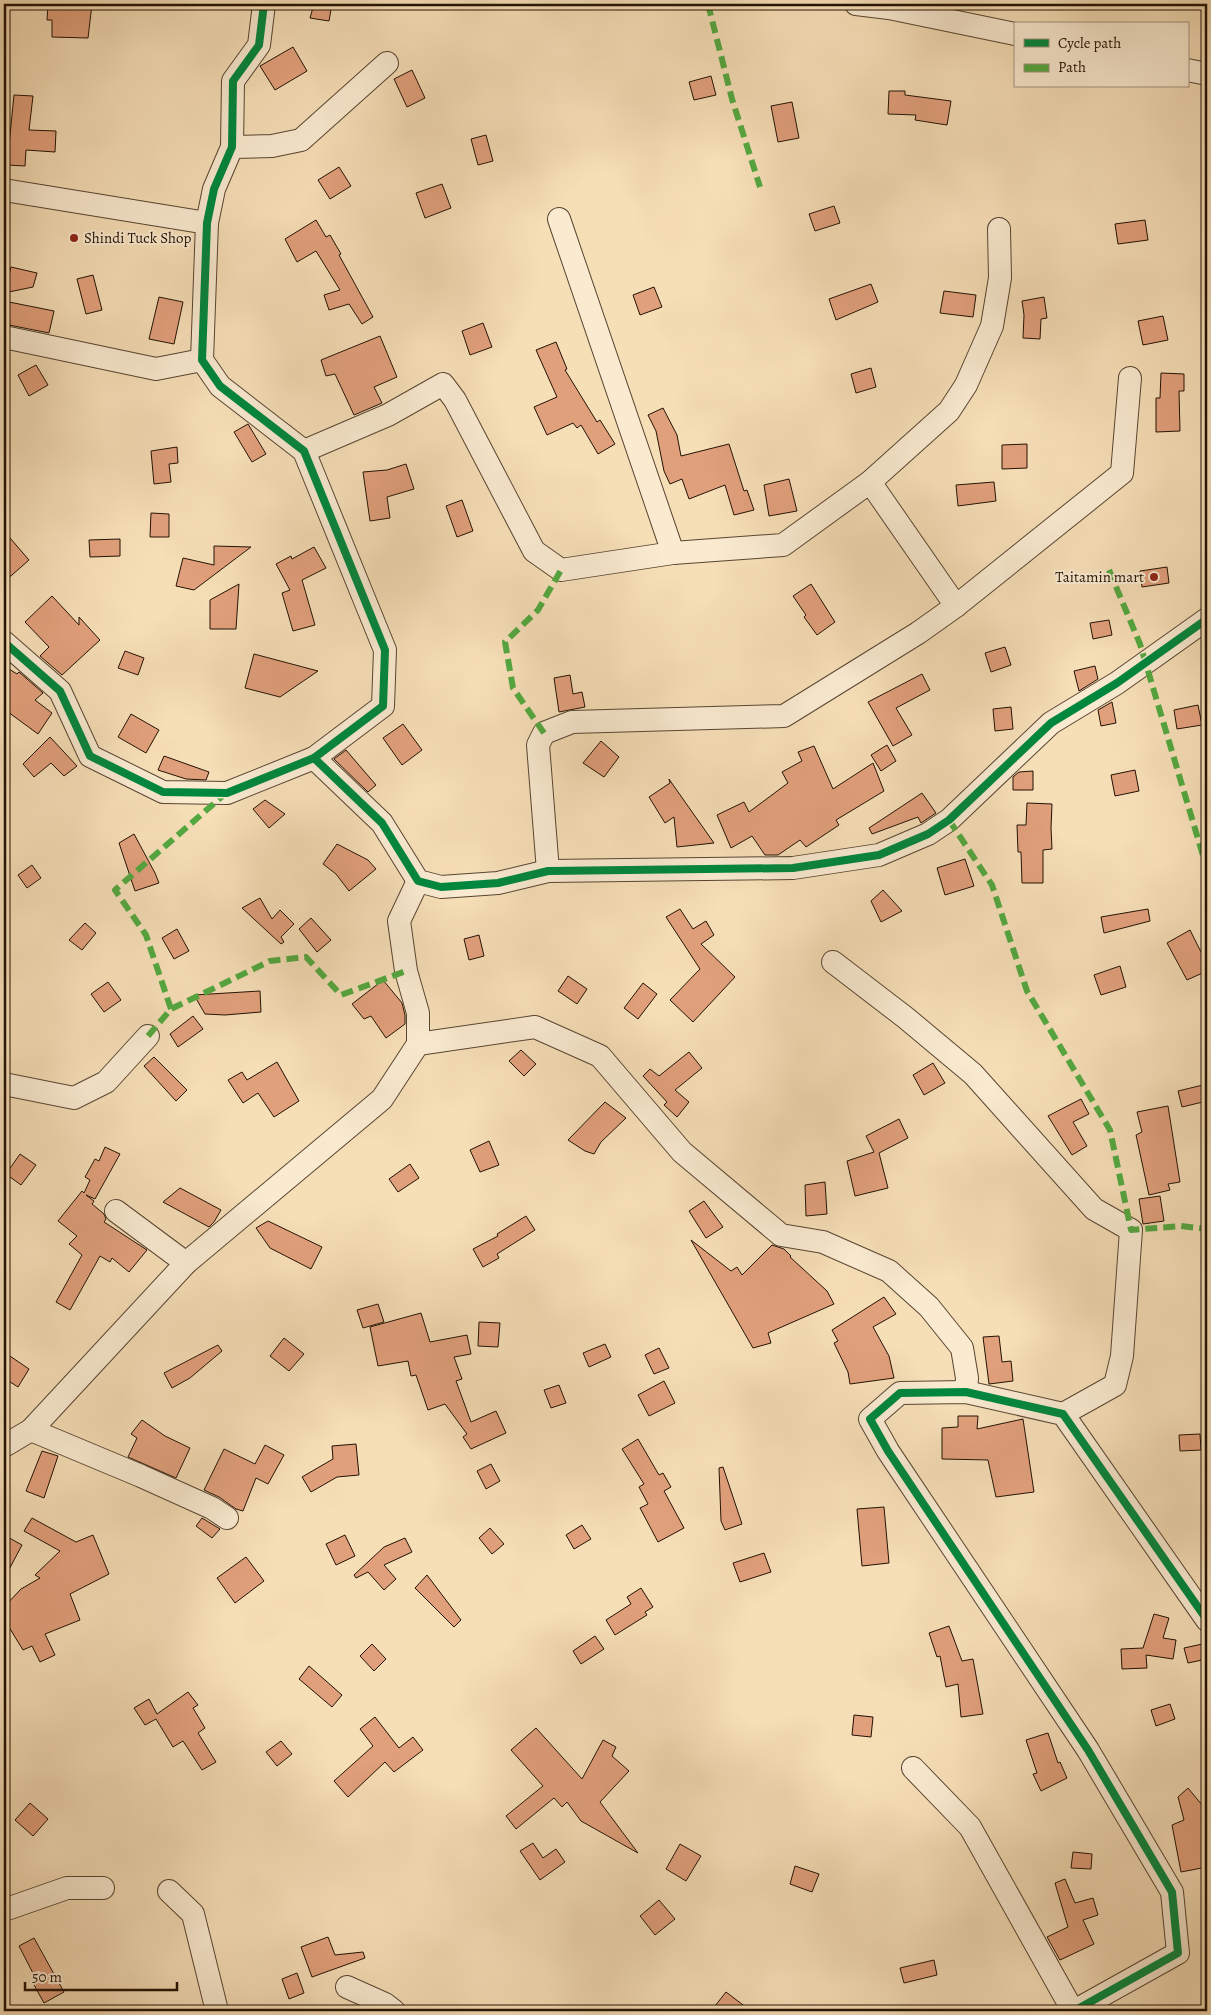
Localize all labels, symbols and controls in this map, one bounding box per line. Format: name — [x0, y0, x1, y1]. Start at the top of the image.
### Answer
legend — [1014, 22, 1188, 88]
text: Cycle path — [1058, 33, 1121, 53]
text: Path — [1058, 57, 1086, 77]
place label: Shindi Tuck Shop — [84, 228, 191, 248]
marker: Shindi Tuck Shop — [68, 232, 80, 244]
place label: Taitamin mart — [1055, 567, 1144, 587]
marker: Taitamin mart — [1148, 571, 1160, 583]
scale bar — [25, 1960, 178, 1992]
text: 50 m — [32, 1967, 62, 1987]

